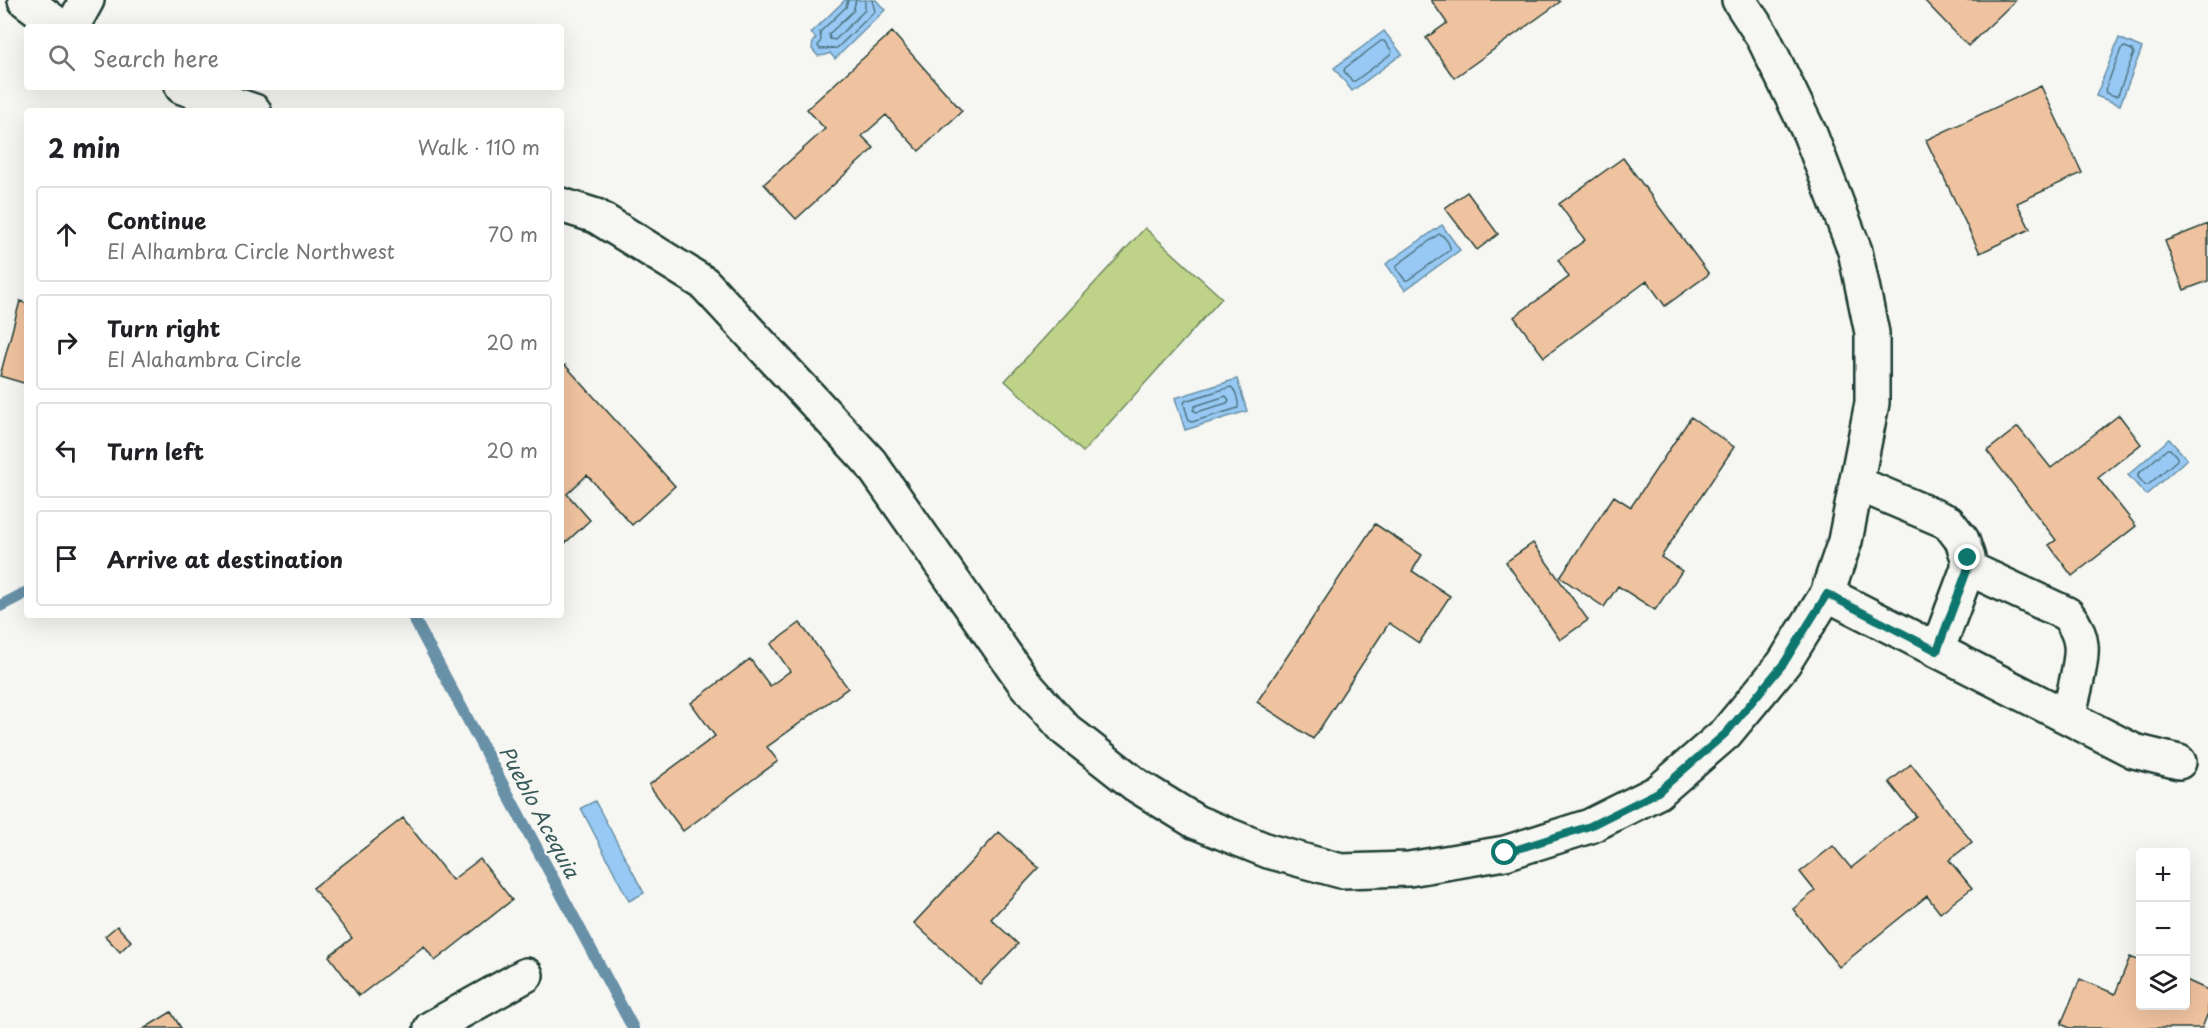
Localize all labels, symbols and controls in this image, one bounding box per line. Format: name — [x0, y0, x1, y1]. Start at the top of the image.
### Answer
search box — [24, 24, 564, 90]
icon: search — [45, 41, 78, 74]
text: Search here — [93, 41, 219, 74]
text: 2 min — [48, 128, 121, 167]
text: Walk · 110 m — [418, 132, 540, 162]
text: Continue — [107, 203, 206, 236]
icon: ahead — [50, 218, 83, 251]
text: 70 m — [488, 219, 538, 249]
text: El Alhambra Circle Northwest — [107, 236, 395, 266]
text: Turn right — [107, 311, 220, 344]
icon: right — [50, 326, 83, 359]
text: 20 m — [486, 327, 538, 357]
text: El Alahambra Circle — [107, 344, 302, 374]
icon: left — [50, 434, 83, 467]
text: Turn left — [107, 434, 204, 467]
text: 20 m — [486, 435, 538, 465]
icon: arrive — [50, 542, 83, 575]
text: Arrive at destination — [107, 542, 343, 575]
route end — [1954, 544, 1980, 570]
water label: Pueblo Acequia — [492, 740, 588, 884]
route start — [1491, 839, 1517, 865]
map controls — [2136, 848, 2190, 1010]
button: + — [2136, 848, 2190, 902]
button: − — [2136, 902, 2190, 956]
button: layers — [2136, 956, 2190, 1010]

